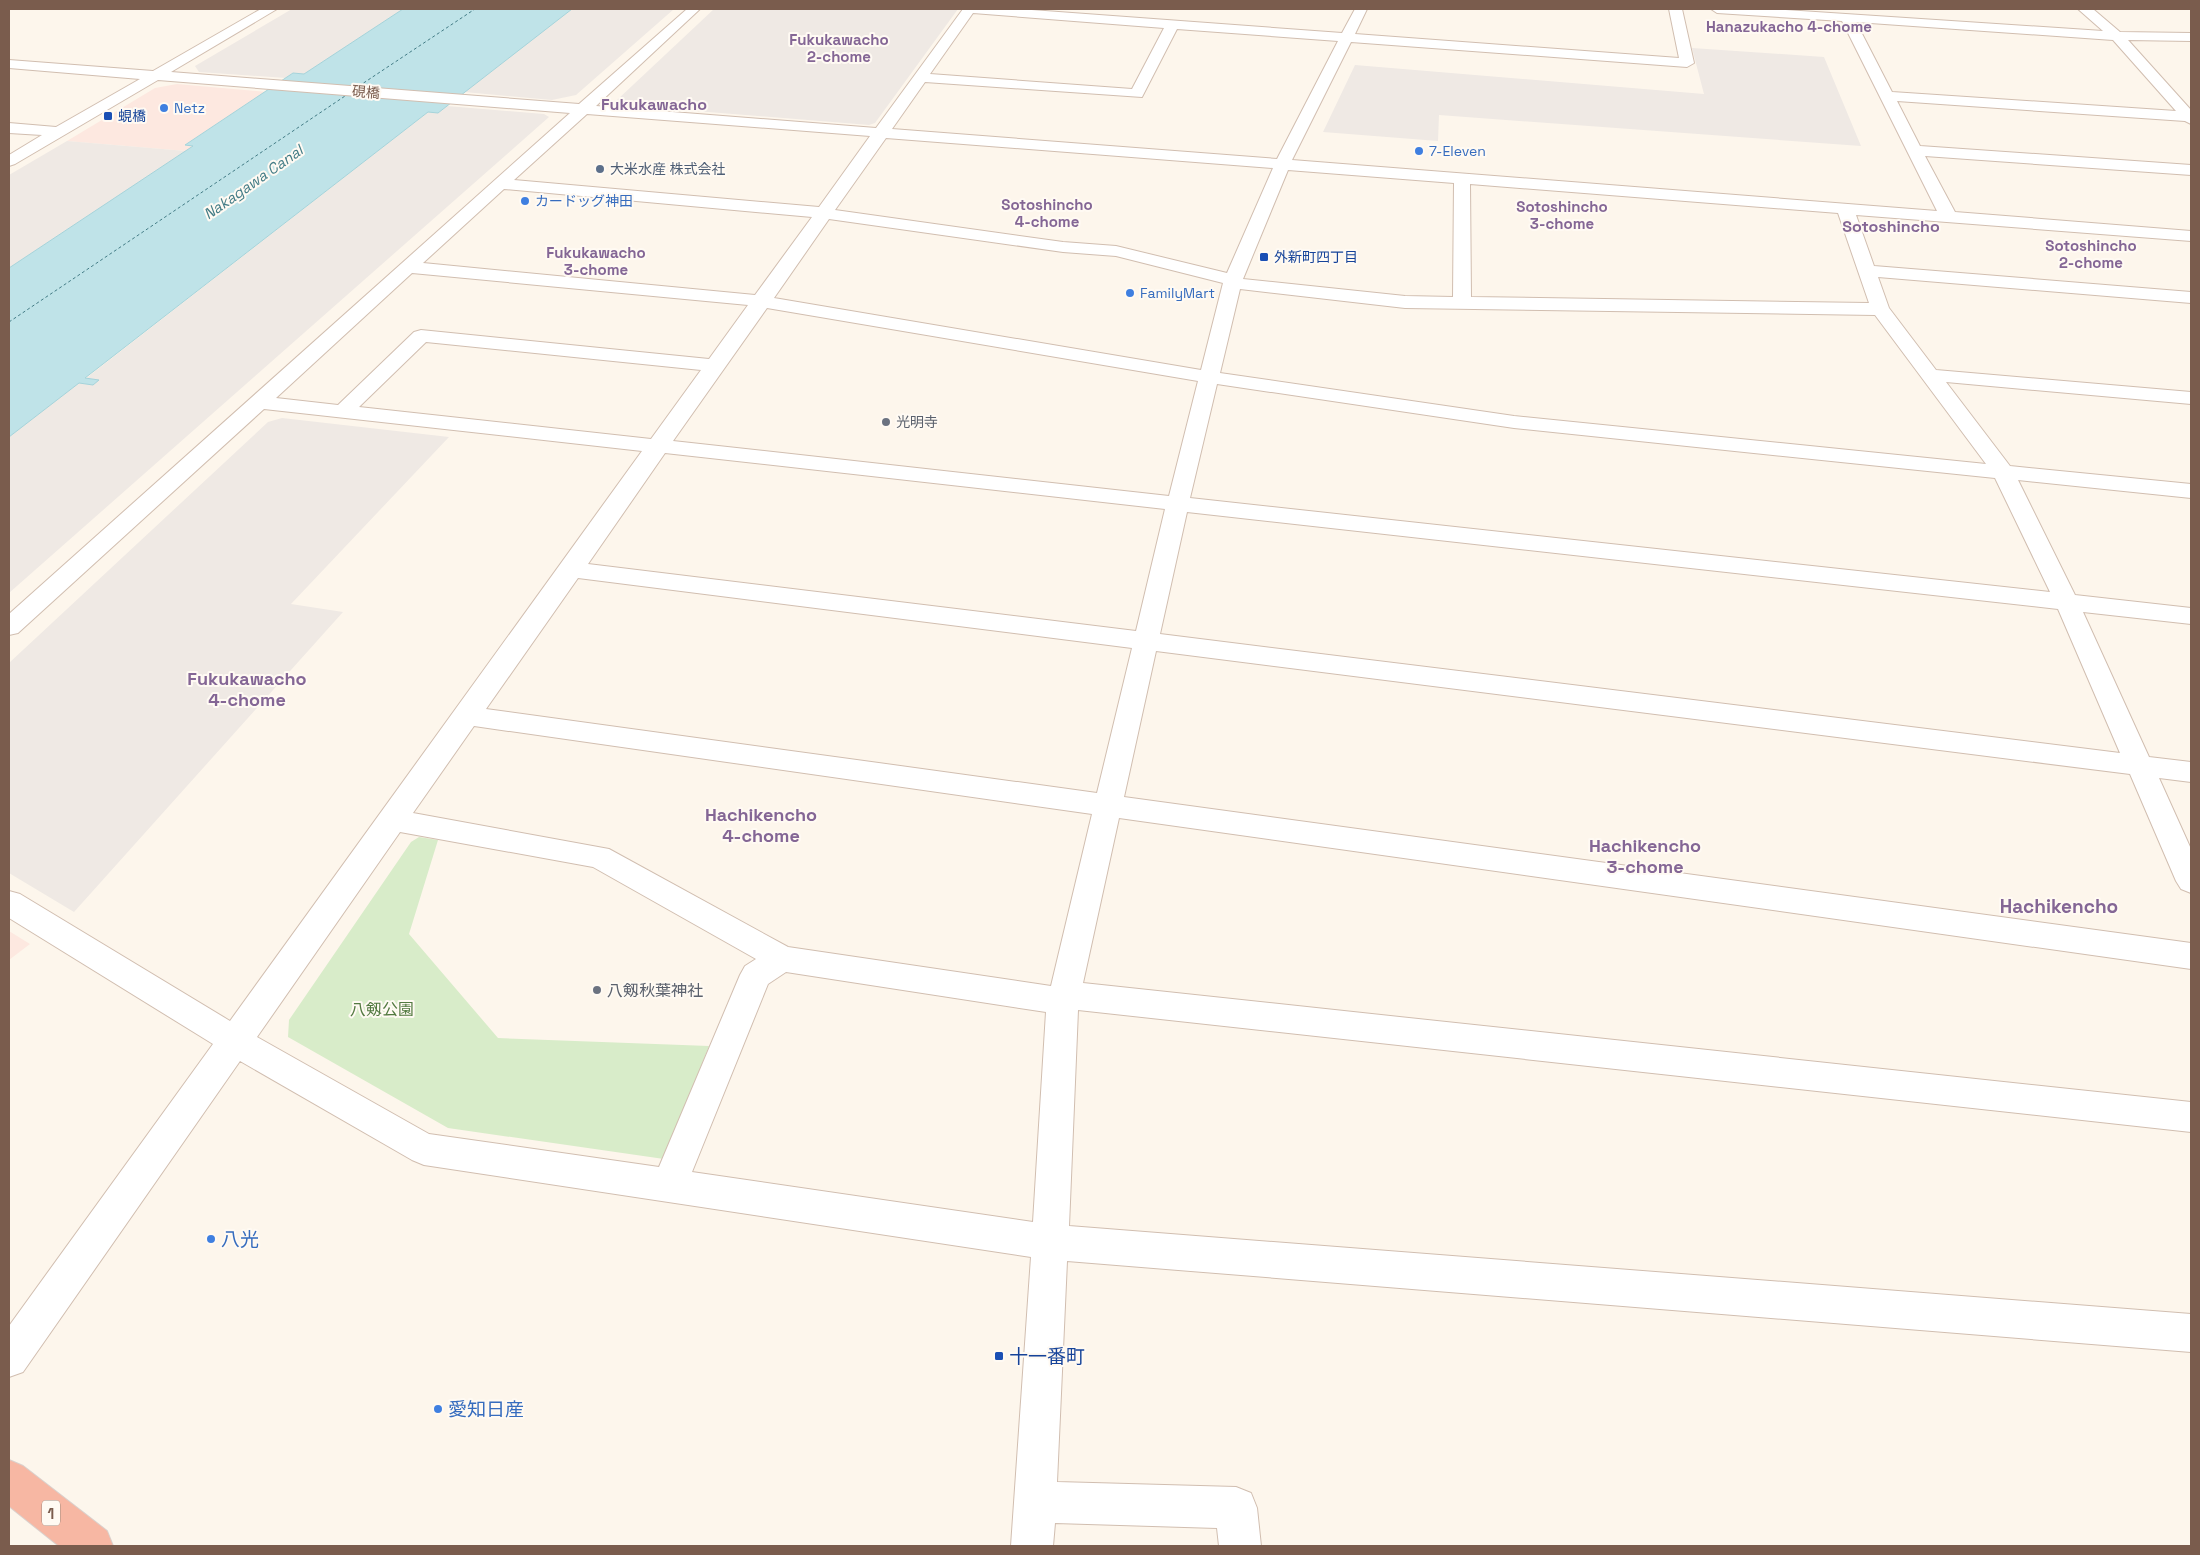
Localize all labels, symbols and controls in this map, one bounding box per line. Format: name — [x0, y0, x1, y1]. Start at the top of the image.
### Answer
district label: Hanazukacho 4-chome — [1706, 17, 1872, 36]
district label: Fukukawacho 2-chome — [789, 30, 889, 66]
street label: 硯橋 — [351, 82, 381, 102]
district label: Fukukawacho — [601, 94, 707, 115]
place label: Netz — [174, 99, 205, 117]
marker: Netz — [158, 102, 170, 114]
place label: 蜆橋 — [118, 107, 146, 125]
marker: 蜆橋 — [102, 110, 114, 122]
water label: Nakagawa Canal — [200, 139, 308, 223]
place label: 7-Eleven — [1429, 142, 1486, 160]
marker: 7-Eleven — [1413, 145, 1425, 157]
place label: 大米水産 株式会社 — [610, 160, 726, 178]
marker: 大米水産 株式会社 — [594, 163, 606, 175]
place label: カードッグ神田 — [535, 192, 633, 210]
marker: カードッグ神田 — [519, 195, 531, 207]
district label: Sotoshincho 4-chome — [1001, 195, 1093, 231]
district label: Sotoshincho 3-chome — [1516, 197, 1608, 233]
district label: Sotoshincho — [1842, 216, 1940, 237]
district label: Sotoshincho 2-chome — [2045, 236, 2137, 272]
district label: Fukukawacho 3-chome — [546, 243, 646, 279]
place label: 外新町四丁目 — [1274, 248, 1358, 266]
marker: 外新町四丁目 — [1258, 251, 1270, 263]
place label: FamilyMart — [1140, 284, 1215, 302]
marker: FamilyMart — [1124, 287, 1136, 299]
place label: 光明寺 — [896, 413, 938, 431]
marker: 光明寺 — [880, 416, 892, 428]
district label: Fukukawacho 4-chome — [187, 667, 307, 711]
district label: Hachikencho 4-chome — [705, 803, 817, 847]
district label: Hachikencho 3-chome — [1589, 834, 1701, 878]
district label: Hachikencho — [2000, 894, 2118, 919]
place label: 八剱秋葉神社 — [607, 980, 703, 1001]
marker: 八剱秋葉神社 — [591, 984, 603, 996]
park label: 八剱公園 — [350, 999, 414, 1020]
place label: 八光 — [221, 1227, 259, 1252]
marker: 八光 — [205, 1233, 217, 1245]
place label: 十一番町 — [1009, 1344, 1085, 1369]
marker: 十一番町 — [993, 1350, 1005, 1362]
place label: 愛知日産 — [448, 1397, 524, 1422]
marker: 愛知日産 — [432, 1403, 444, 1415]
road number: 1 — [42, 1500, 60, 1526]

